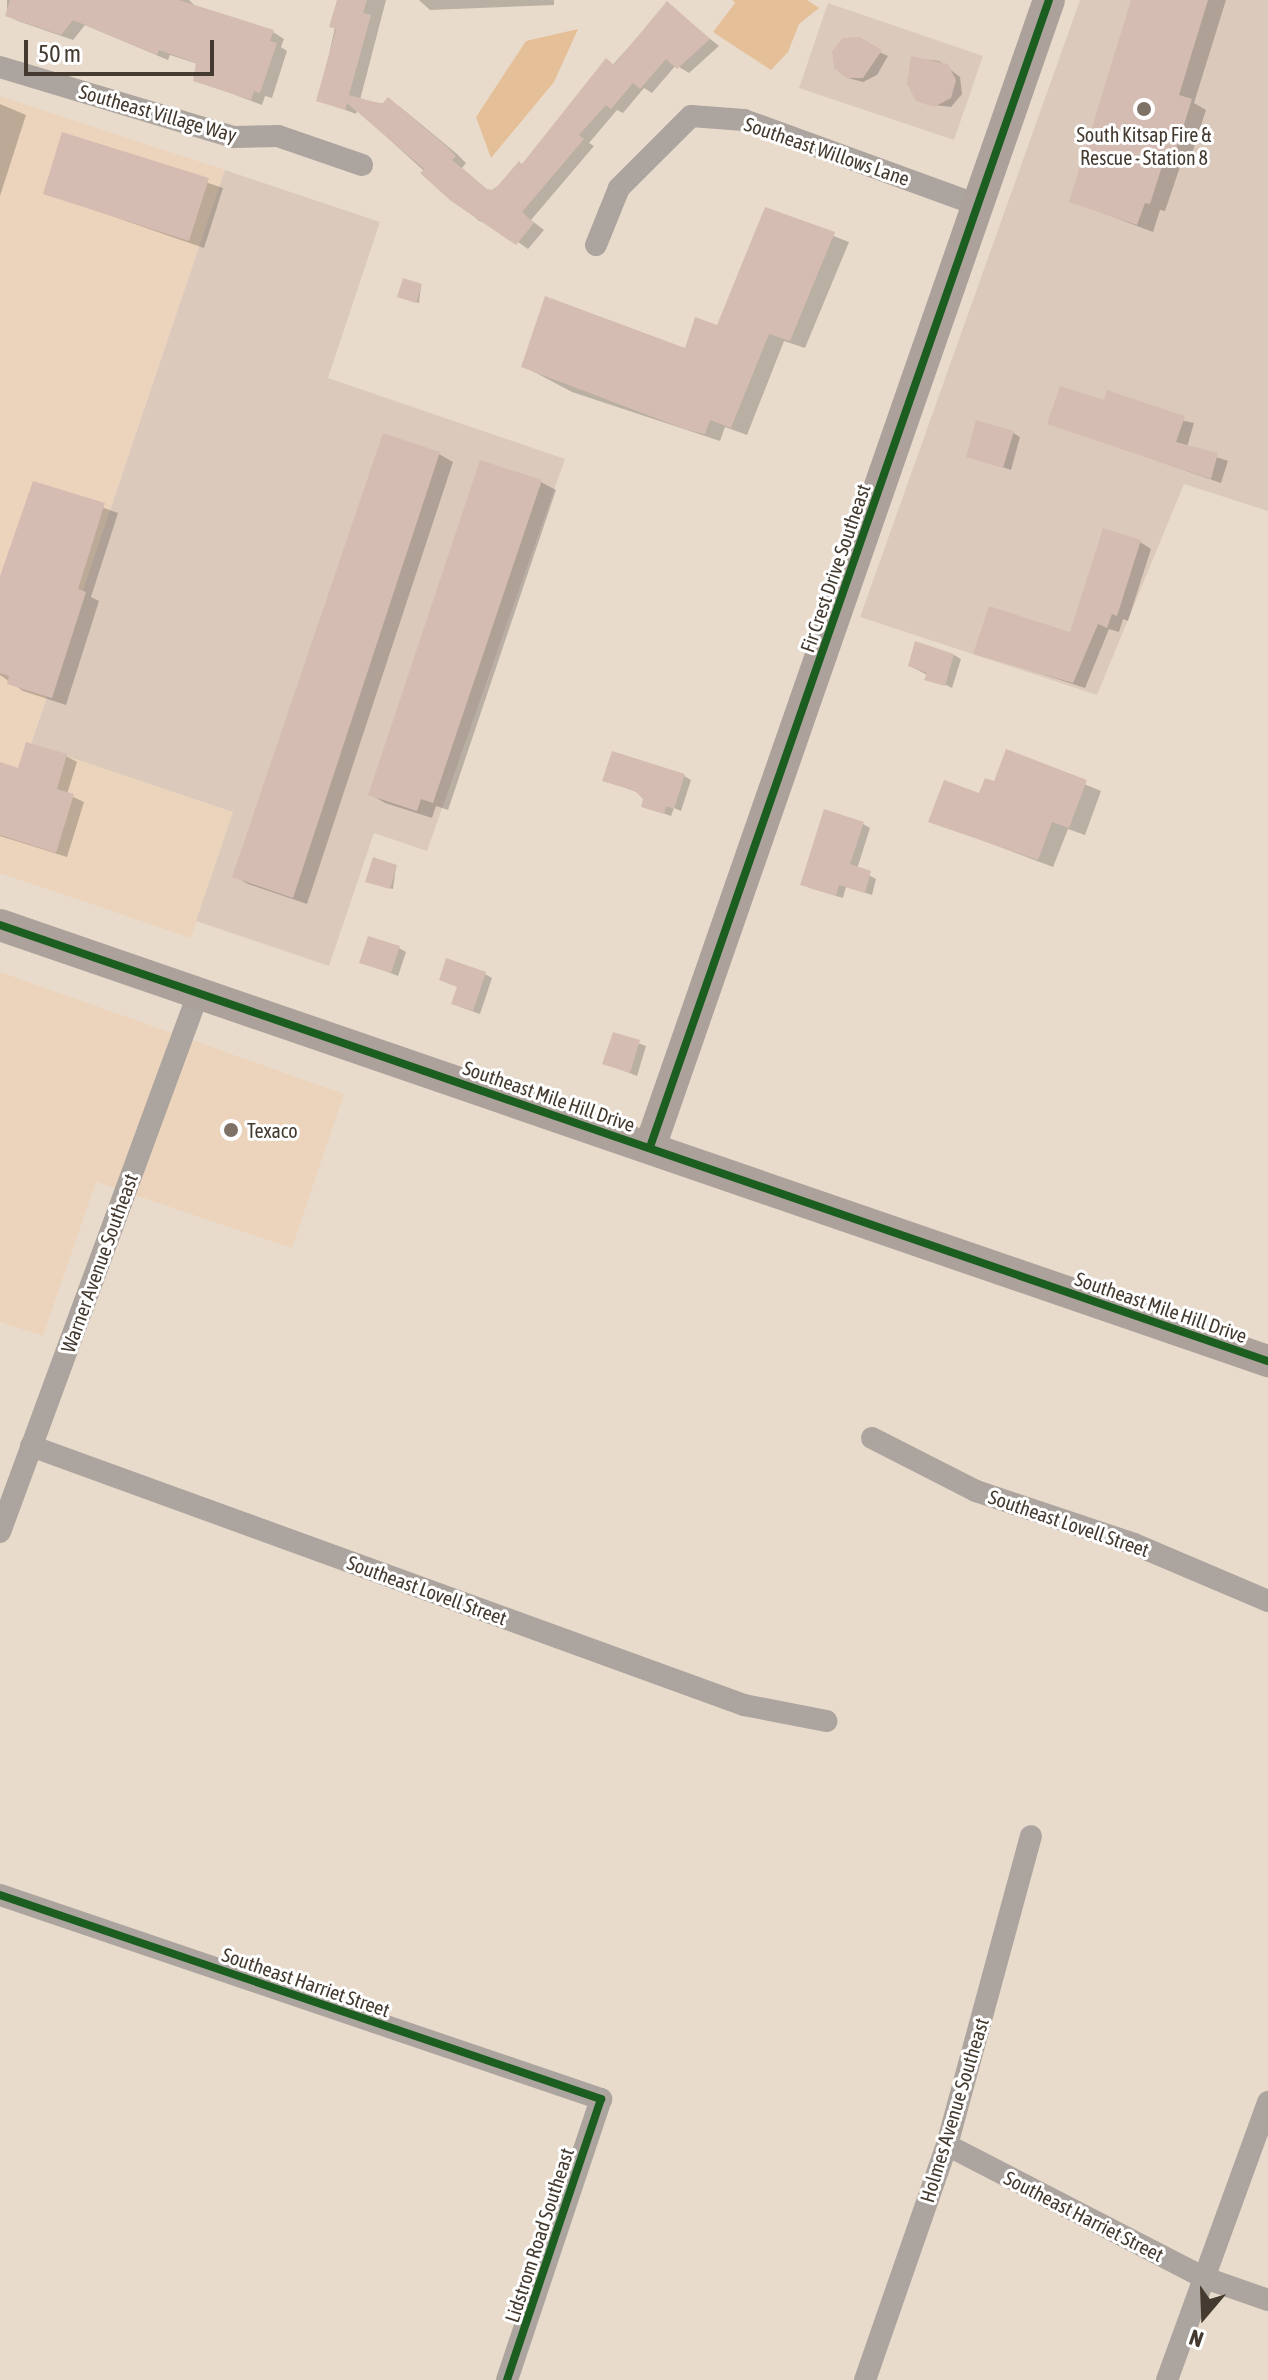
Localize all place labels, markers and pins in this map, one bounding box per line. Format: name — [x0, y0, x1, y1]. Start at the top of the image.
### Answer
marker: South Kitsap Fire & Rescue - Station 8 — [1135, 100, 1153, 118]
place label: South Kitsap Fire & Rescue - Station 8 — [1076, 122, 1212, 169]
place label: Texaco — [247, 1118, 298, 1142]
marker: Texaco — [222, 1121, 240, 1139]

